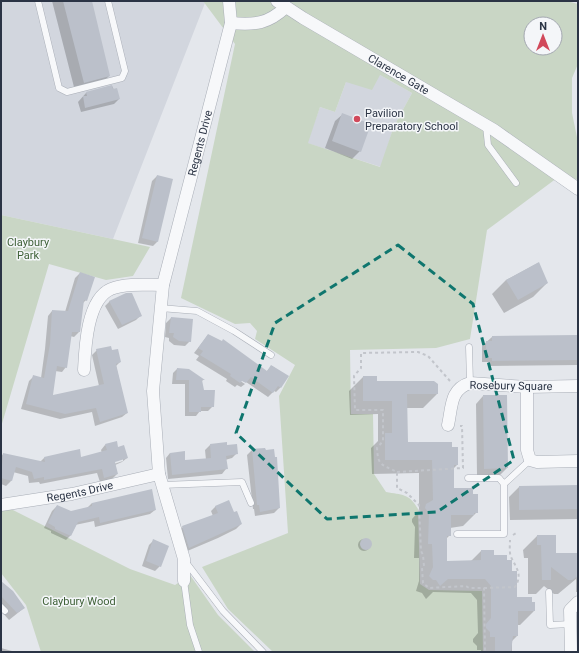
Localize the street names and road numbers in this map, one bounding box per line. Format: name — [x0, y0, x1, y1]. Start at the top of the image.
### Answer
street label: Clarence Gate — [366, 51, 432, 97]
street label: Regents Drive — [185, 109, 215, 177]
street label: Rosebury Square — [469, 379, 553, 393]
street label: Regents Drive — [46, 478, 114, 504]

